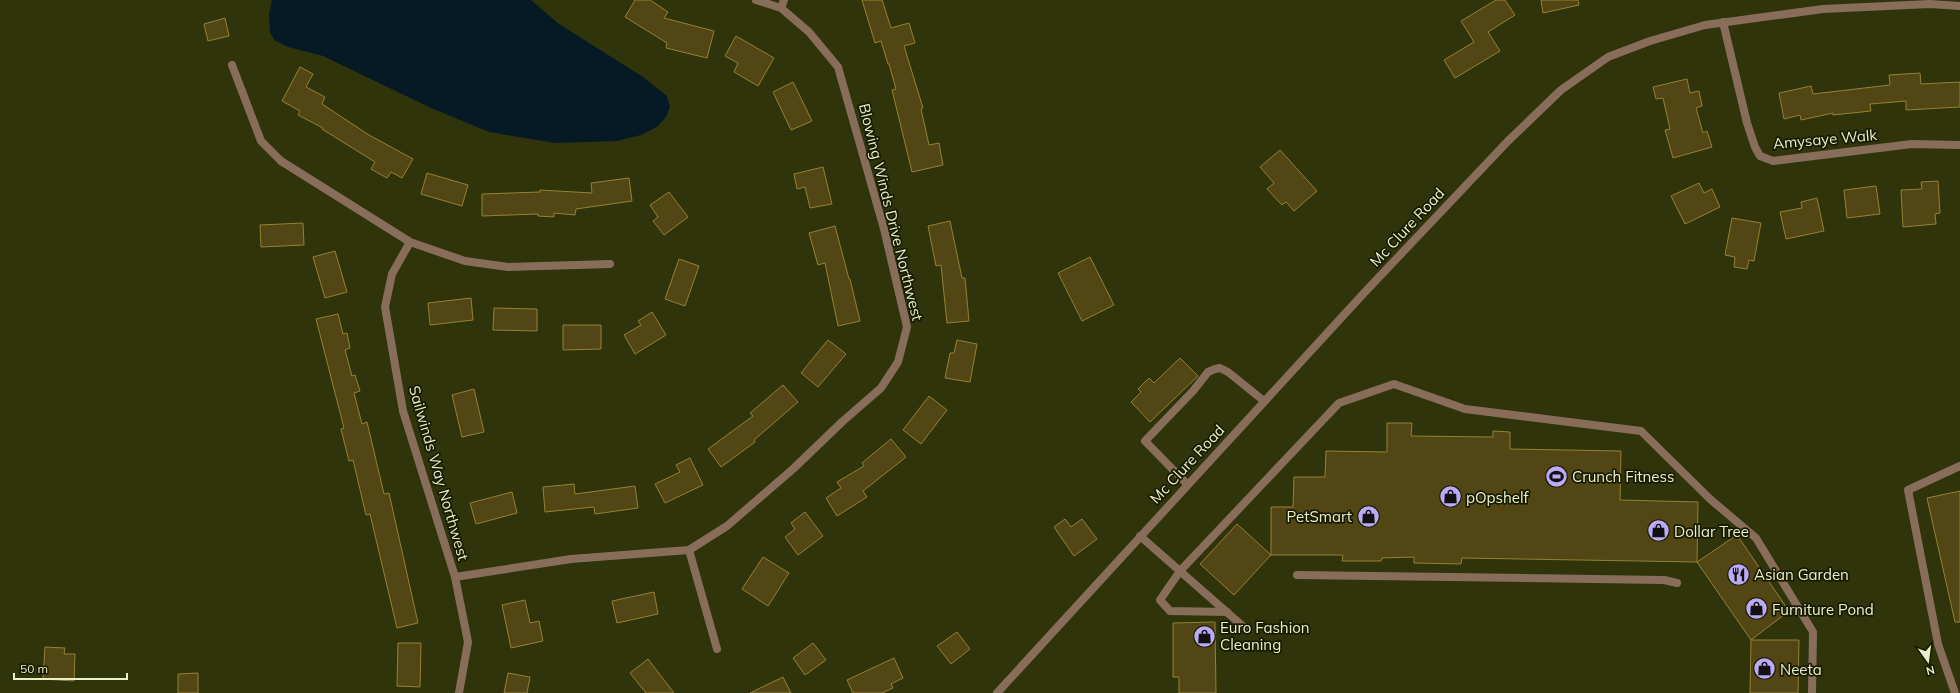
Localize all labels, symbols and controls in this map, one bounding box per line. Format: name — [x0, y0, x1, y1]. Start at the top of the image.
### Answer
street label: Blowing Winds Drive Northwest — [855, 101, 927, 323]
street label: Amysaye Walk — [1772, 125, 1878, 153]
street label: Mc Clure Road — [1366, 184, 1448, 270]
street label: Sailwinds Way Northwest — [405, 383, 473, 563]
street label: Mc Clure Road — [1146, 421, 1228, 507]
sports icon: Crunch Fitness — [1543, 463, 1569, 489]
place label: Crunch Fitness — [1572, 467, 1674, 486]
shop icon: pOpshelf — [1438, 484, 1464, 510]
place label: pOpshelf — [1466, 488, 1530, 507]
shop icon: PetSmart — [1355, 503, 1381, 529]
place label: PetSmart — [1287, 507, 1352, 526]
shop icon: Dollar Tree — [1645, 518, 1671, 544]
place label: Dollar Tree — [1674, 522, 1749, 541]
restaurant icon: Asian Garden — [1725, 561, 1751, 587]
place label: Asian Garden — [1754, 565, 1849, 584]
shop icon: Furniture Pond — [1744, 596, 1770, 622]
place label: Furniture Pond — [1772, 600, 1874, 619]
place label: Euro Fashion Cleaning — [1220, 618, 1310, 654]
shop icon: Euro Fashion Cleaning — [1191, 623, 1217, 649]
north arrow — [1908, 641, 1948, 681]
scale bar — [14, 655, 127, 681]
shop icon: Neeta — [1752, 656, 1778, 682]
place label: Neeta — [1780, 660, 1822, 679]
text: 50 m — [20, 661, 48, 676]
text: N — [1925, 663, 1936, 679]

